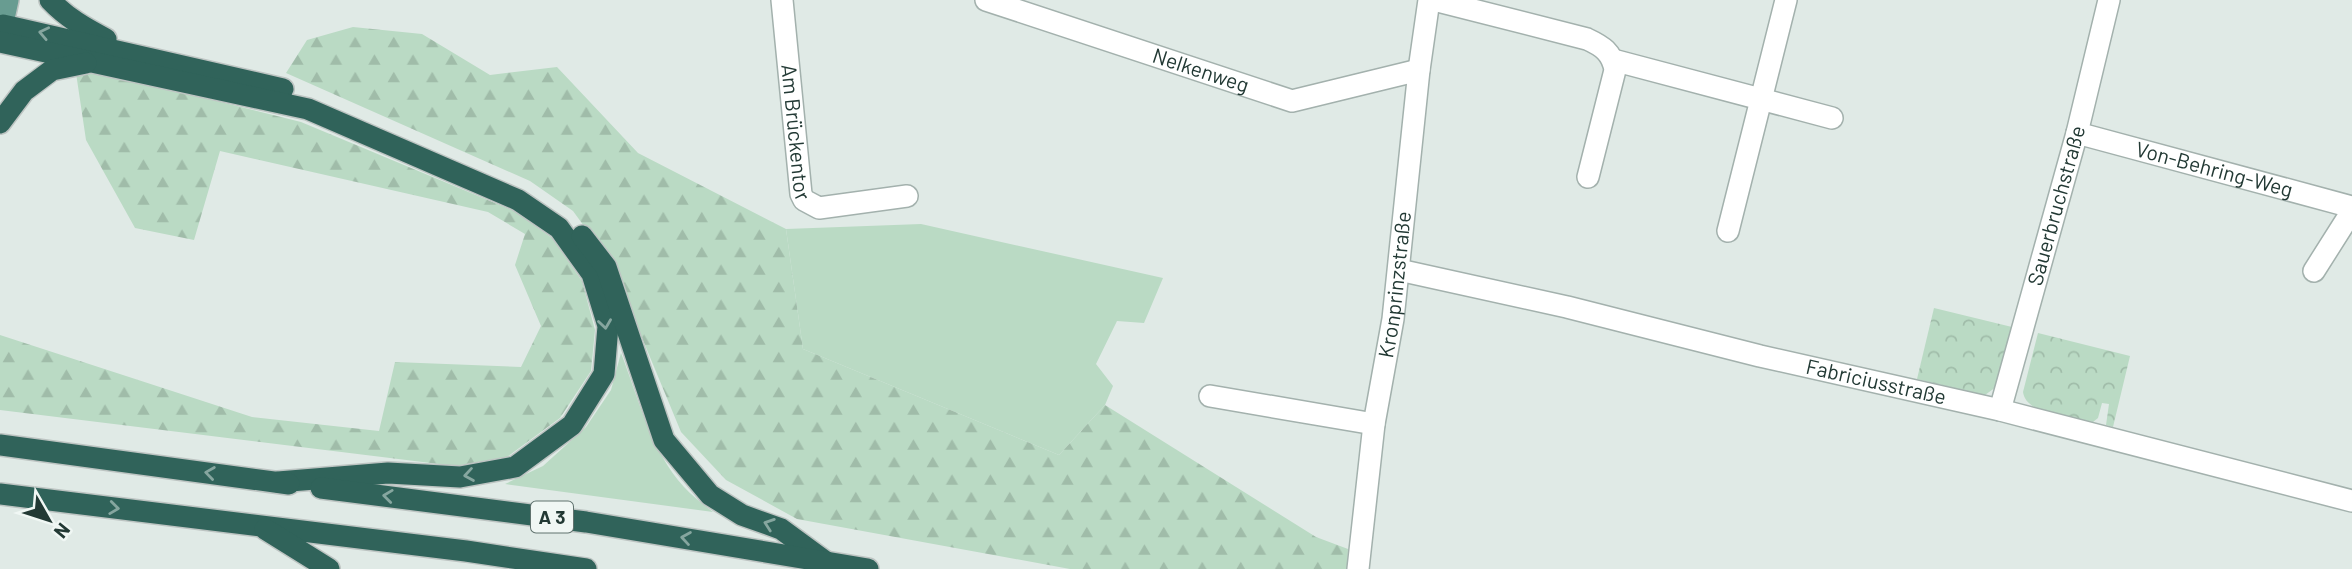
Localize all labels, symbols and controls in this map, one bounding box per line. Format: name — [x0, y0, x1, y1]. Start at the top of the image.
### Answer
one-way arrow — [38, 27, 50, 42]
street label: Nelkenweg — [1150, 42, 1252, 97]
street label: Am Brückentor — [777, 63, 817, 205]
street label: Sauerbruchstraße — [2021, 123, 2089, 288]
street label: Von-Behring-Weg — [2133, 135, 2296, 202]
street label: Kronprinzstraße — [1372, 210, 1415, 360]
one-way arrow — [598, 318, 613, 330]
street label: Fabriciusstraße — [1804, 353, 1949, 408]
one-way arrow — [204, 466, 216, 481]
one-way arrow — [463, 467, 475, 482]
north arrow — [14, 485, 84, 555]
one-way arrow — [382, 489, 394, 504]
one-way arrow — [108, 500, 120, 515]
road number: A 3 — [531, 502, 573, 532]
text: N — [50, 519, 76, 543]
one-way arrow — [764, 519, 776, 533]
one-way arrow — [680, 531, 692, 546]

